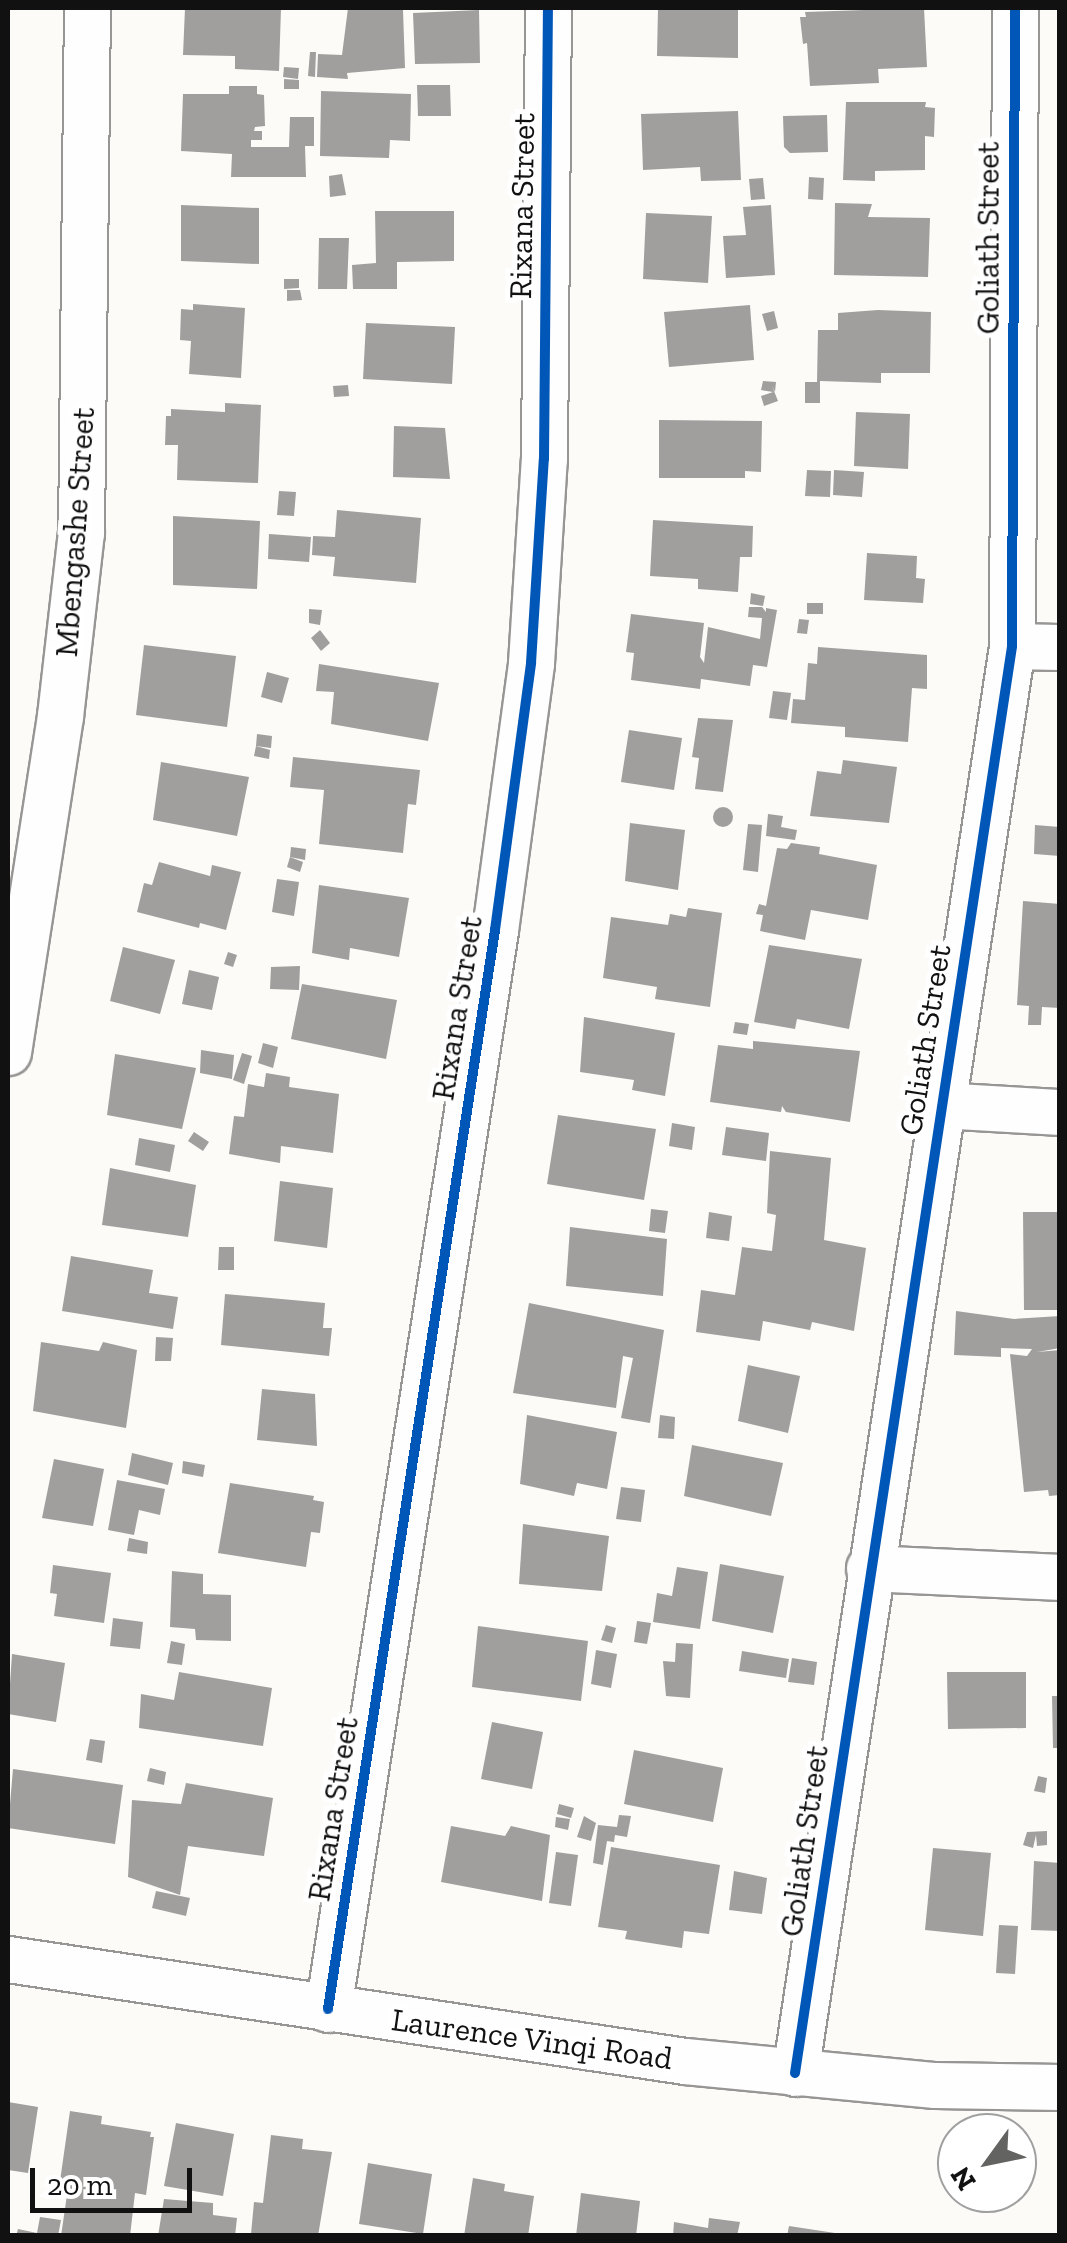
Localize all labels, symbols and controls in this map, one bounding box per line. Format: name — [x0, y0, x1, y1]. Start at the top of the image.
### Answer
street label: Rixana Street — [501, 113, 543, 299]
street label: Goliath Street — [969, 142, 1007, 334]
street label: Mbengashe Street — [47, 406, 103, 658]
street label: Rixana Street — [423, 913, 491, 1103]
street label: Goliath Street — [891, 942, 959, 1138]
street label: Rixana Street — [299, 1714, 367, 1904]
street label: Goliath Street — [772, 1743, 836, 1939]
street label: Laurence Vinqi Road — [389, 2000, 675, 2078]
north arrow — [937, 2113, 1037, 2213]
scale bar — [35, 2148, 198, 2210]
text: N — [943, 2161, 983, 2196]
text: 20 m — [47, 2167, 112, 2203]

